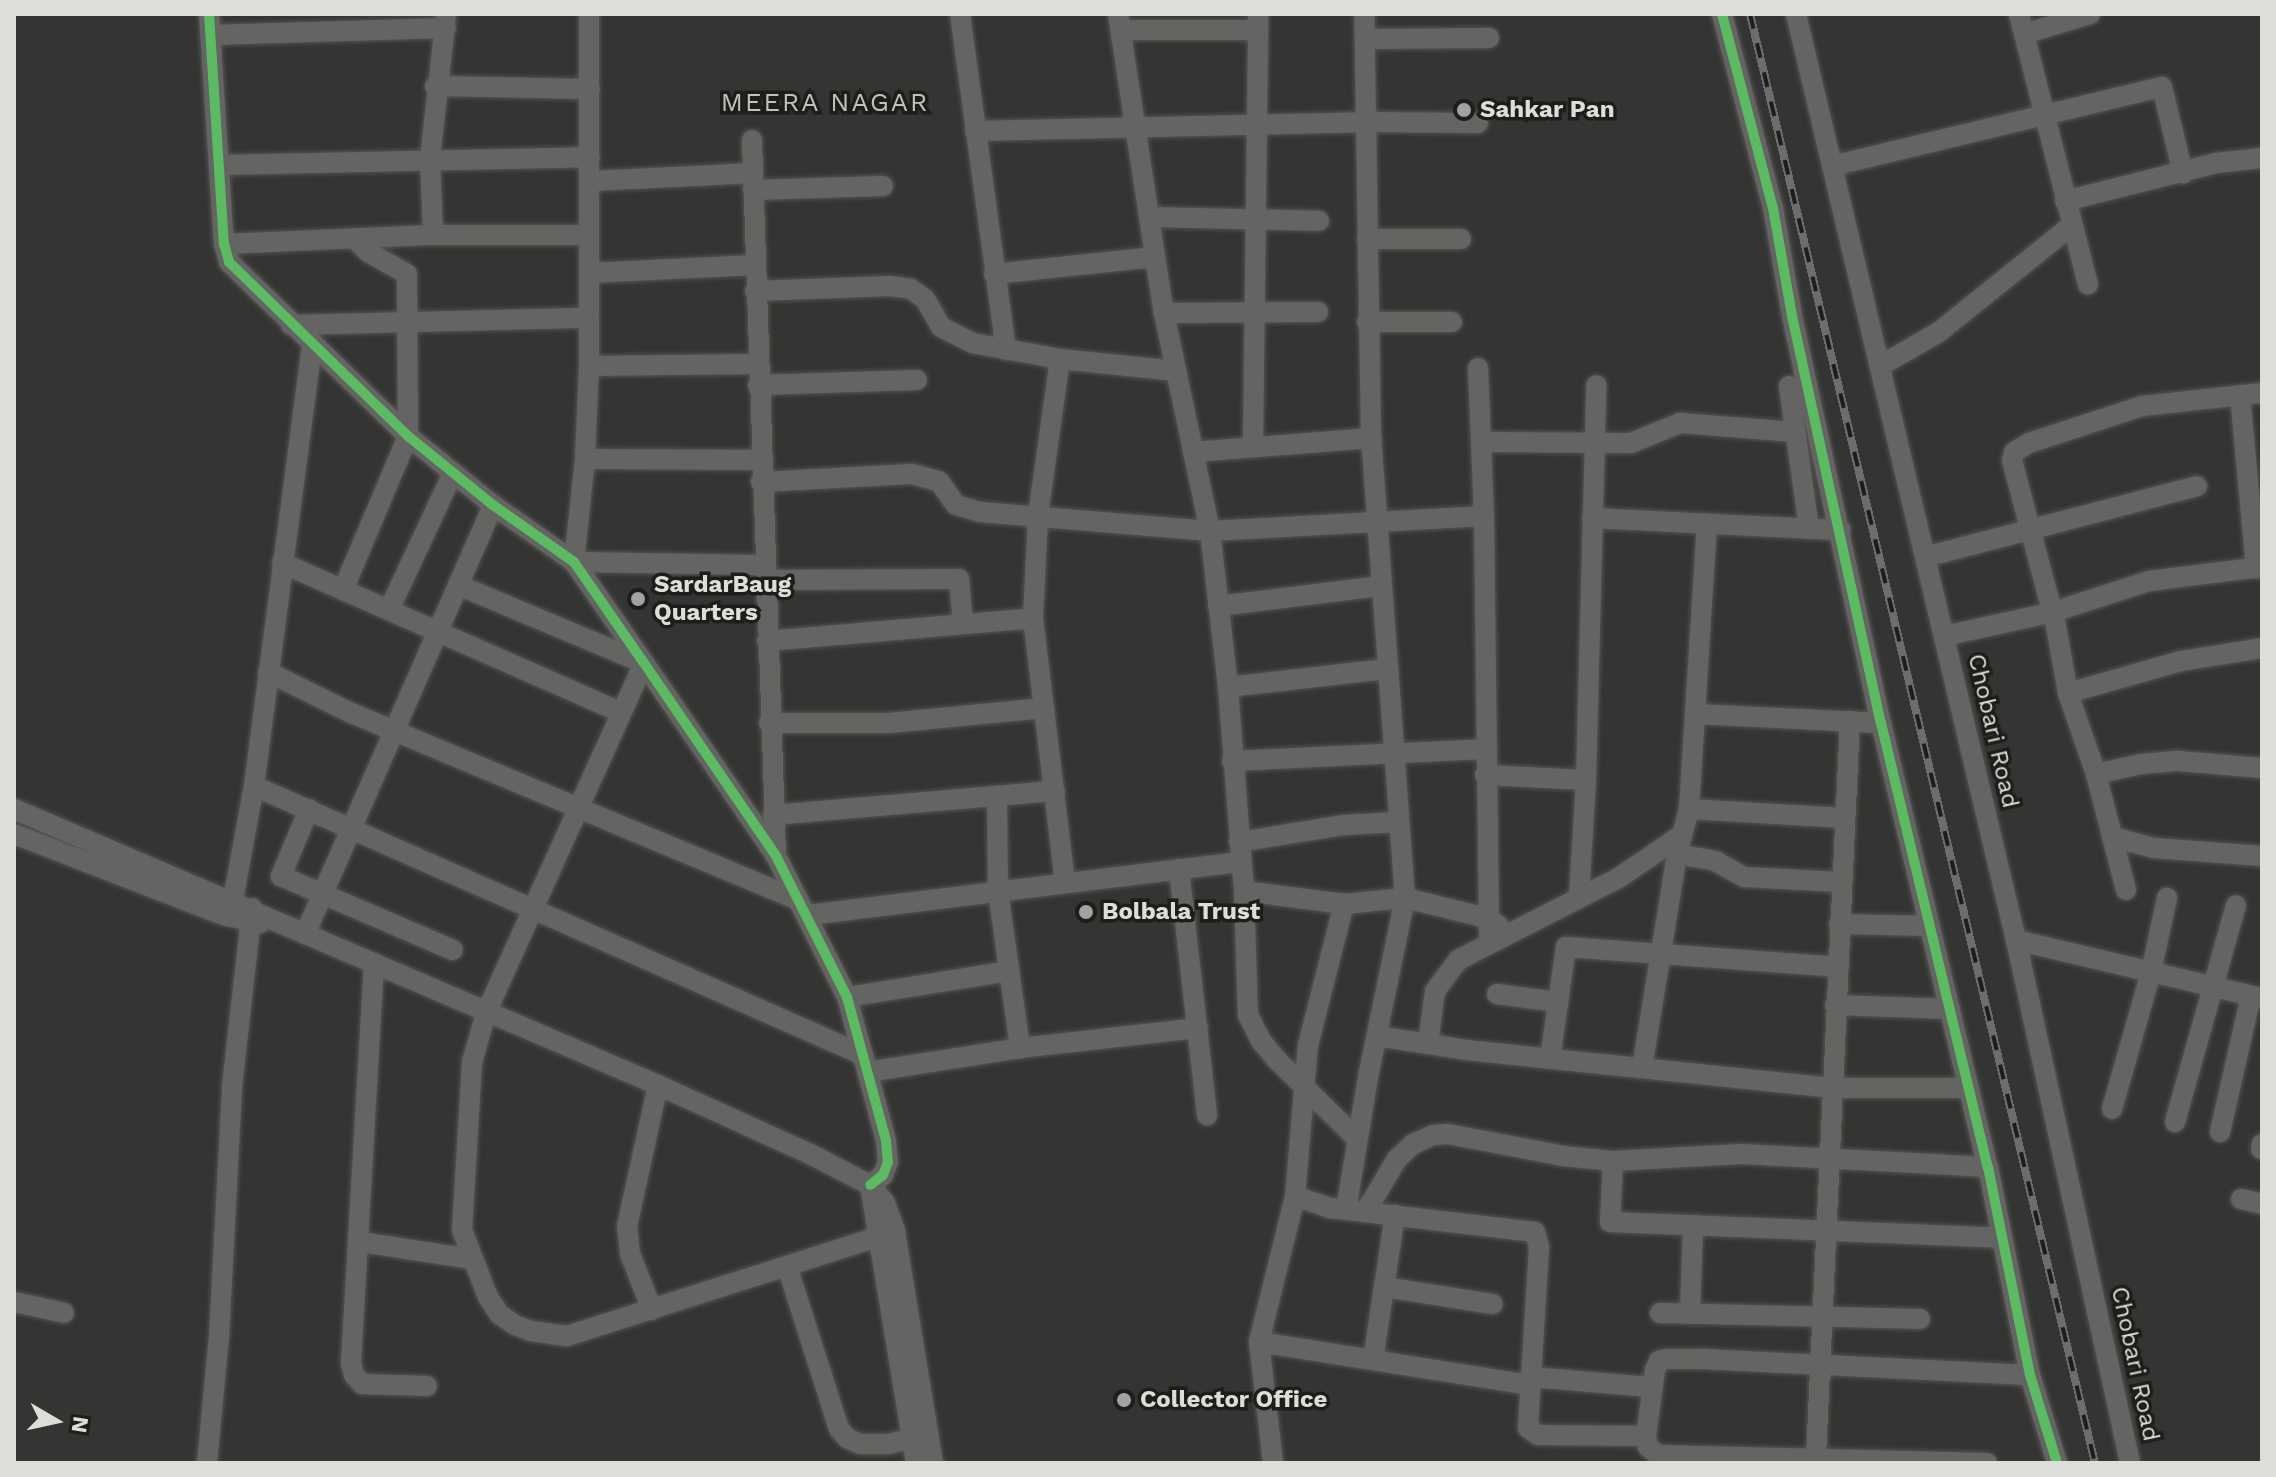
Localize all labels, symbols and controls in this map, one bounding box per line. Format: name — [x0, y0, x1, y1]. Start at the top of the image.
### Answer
district label: MEERA NAGAR — [720, 87, 930, 119]
place label: Sahkar Pan — [1480, 96, 1615, 124]
marker: Sahkar Pan — [1455, 101, 1473, 119]
place label: SardarBaug Quarters — [654, 571, 791, 627]
marker: SardarBaug Quarters — [629, 590, 647, 608]
street label: Chobari Road — [1961, 651, 2025, 811]
place label: Bolbala Trust — [1102, 898, 1261, 926]
marker: Bolbala Trust — [1077, 903, 1095, 921]
street label: Chobari Road — [2105, 1284, 2165, 1444]
north arrow — [16, 1381, 96, 1461]
place label: Collector Office — [1140, 1386, 1328, 1414]
marker: Collector Office — [1115, 1391, 1133, 1409]
text: N — [67, 1415, 94, 1435]

